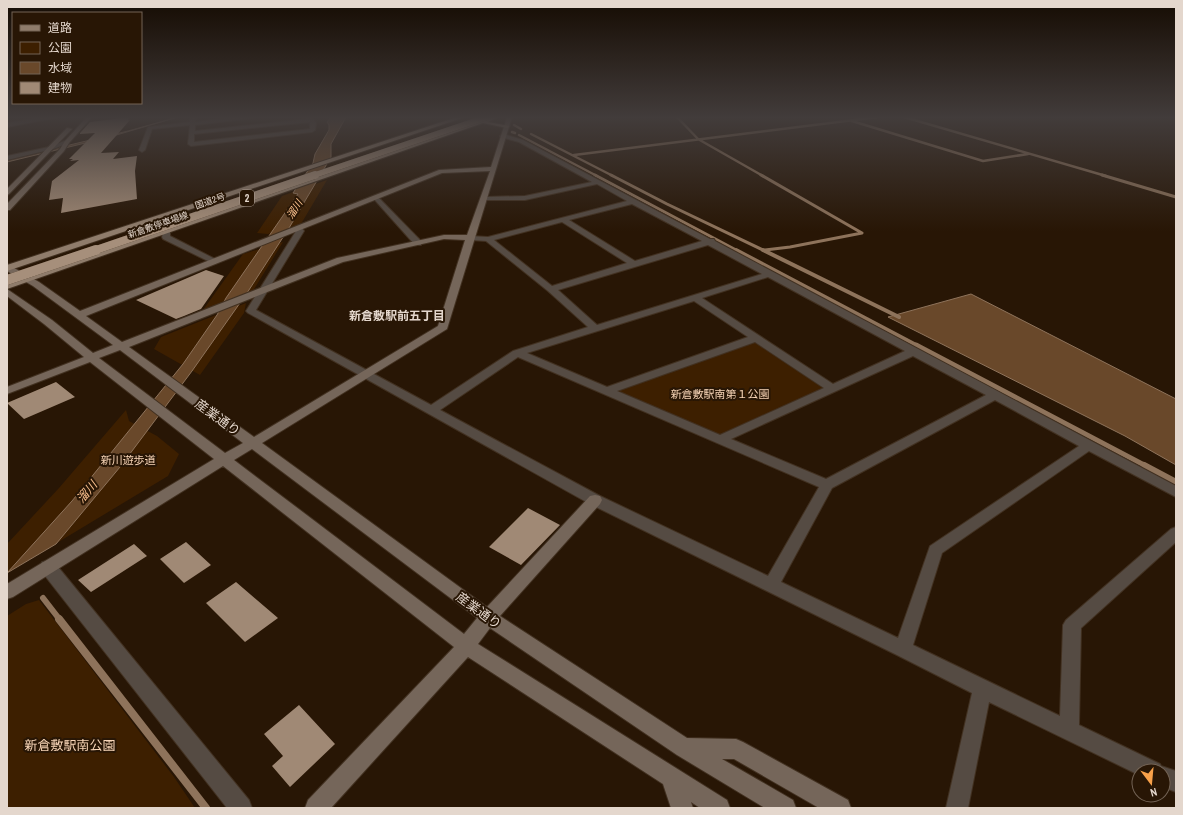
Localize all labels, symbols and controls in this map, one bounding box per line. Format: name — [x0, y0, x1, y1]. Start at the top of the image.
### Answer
legend — [12, 12, 142, 104]
text: 道路 — [48, 20, 72, 36]
text: 公園 — [48, 40, 72, 56]
text: 水域 — [48, 60, 72, 76]
text: 建物 — [48, 80, 72, 96]
street label: 国道2号 — [193, 190, 227, 212]
road number: 2 — [240, 190, 254, 206]
water label: 溜川 — [284, 197, 306, 221]
street label: 新倉敷停車場線 — [126, 209, 191, 241]
district label: 新倉敷駅前五丁目 — [349, 308, 445, 324]
park label: 新倉敷駅南第１公園 — [671, 387, 770, 401]
street label: 産業通り — [192, 395, 244, 440]
park label: 新川遊歩道 — [101, 453, 156, 467]
water label: 溜川 — [73, 476, 102, 506]
street label: 産業通り — [453, 588, 505, 633]
park label: 新倉敷駅南公園 — [24, 737, 116, 754]
north arrow — [1131, 763, 1171, 803]
text: N — [1149, 785, 1159, 800]

